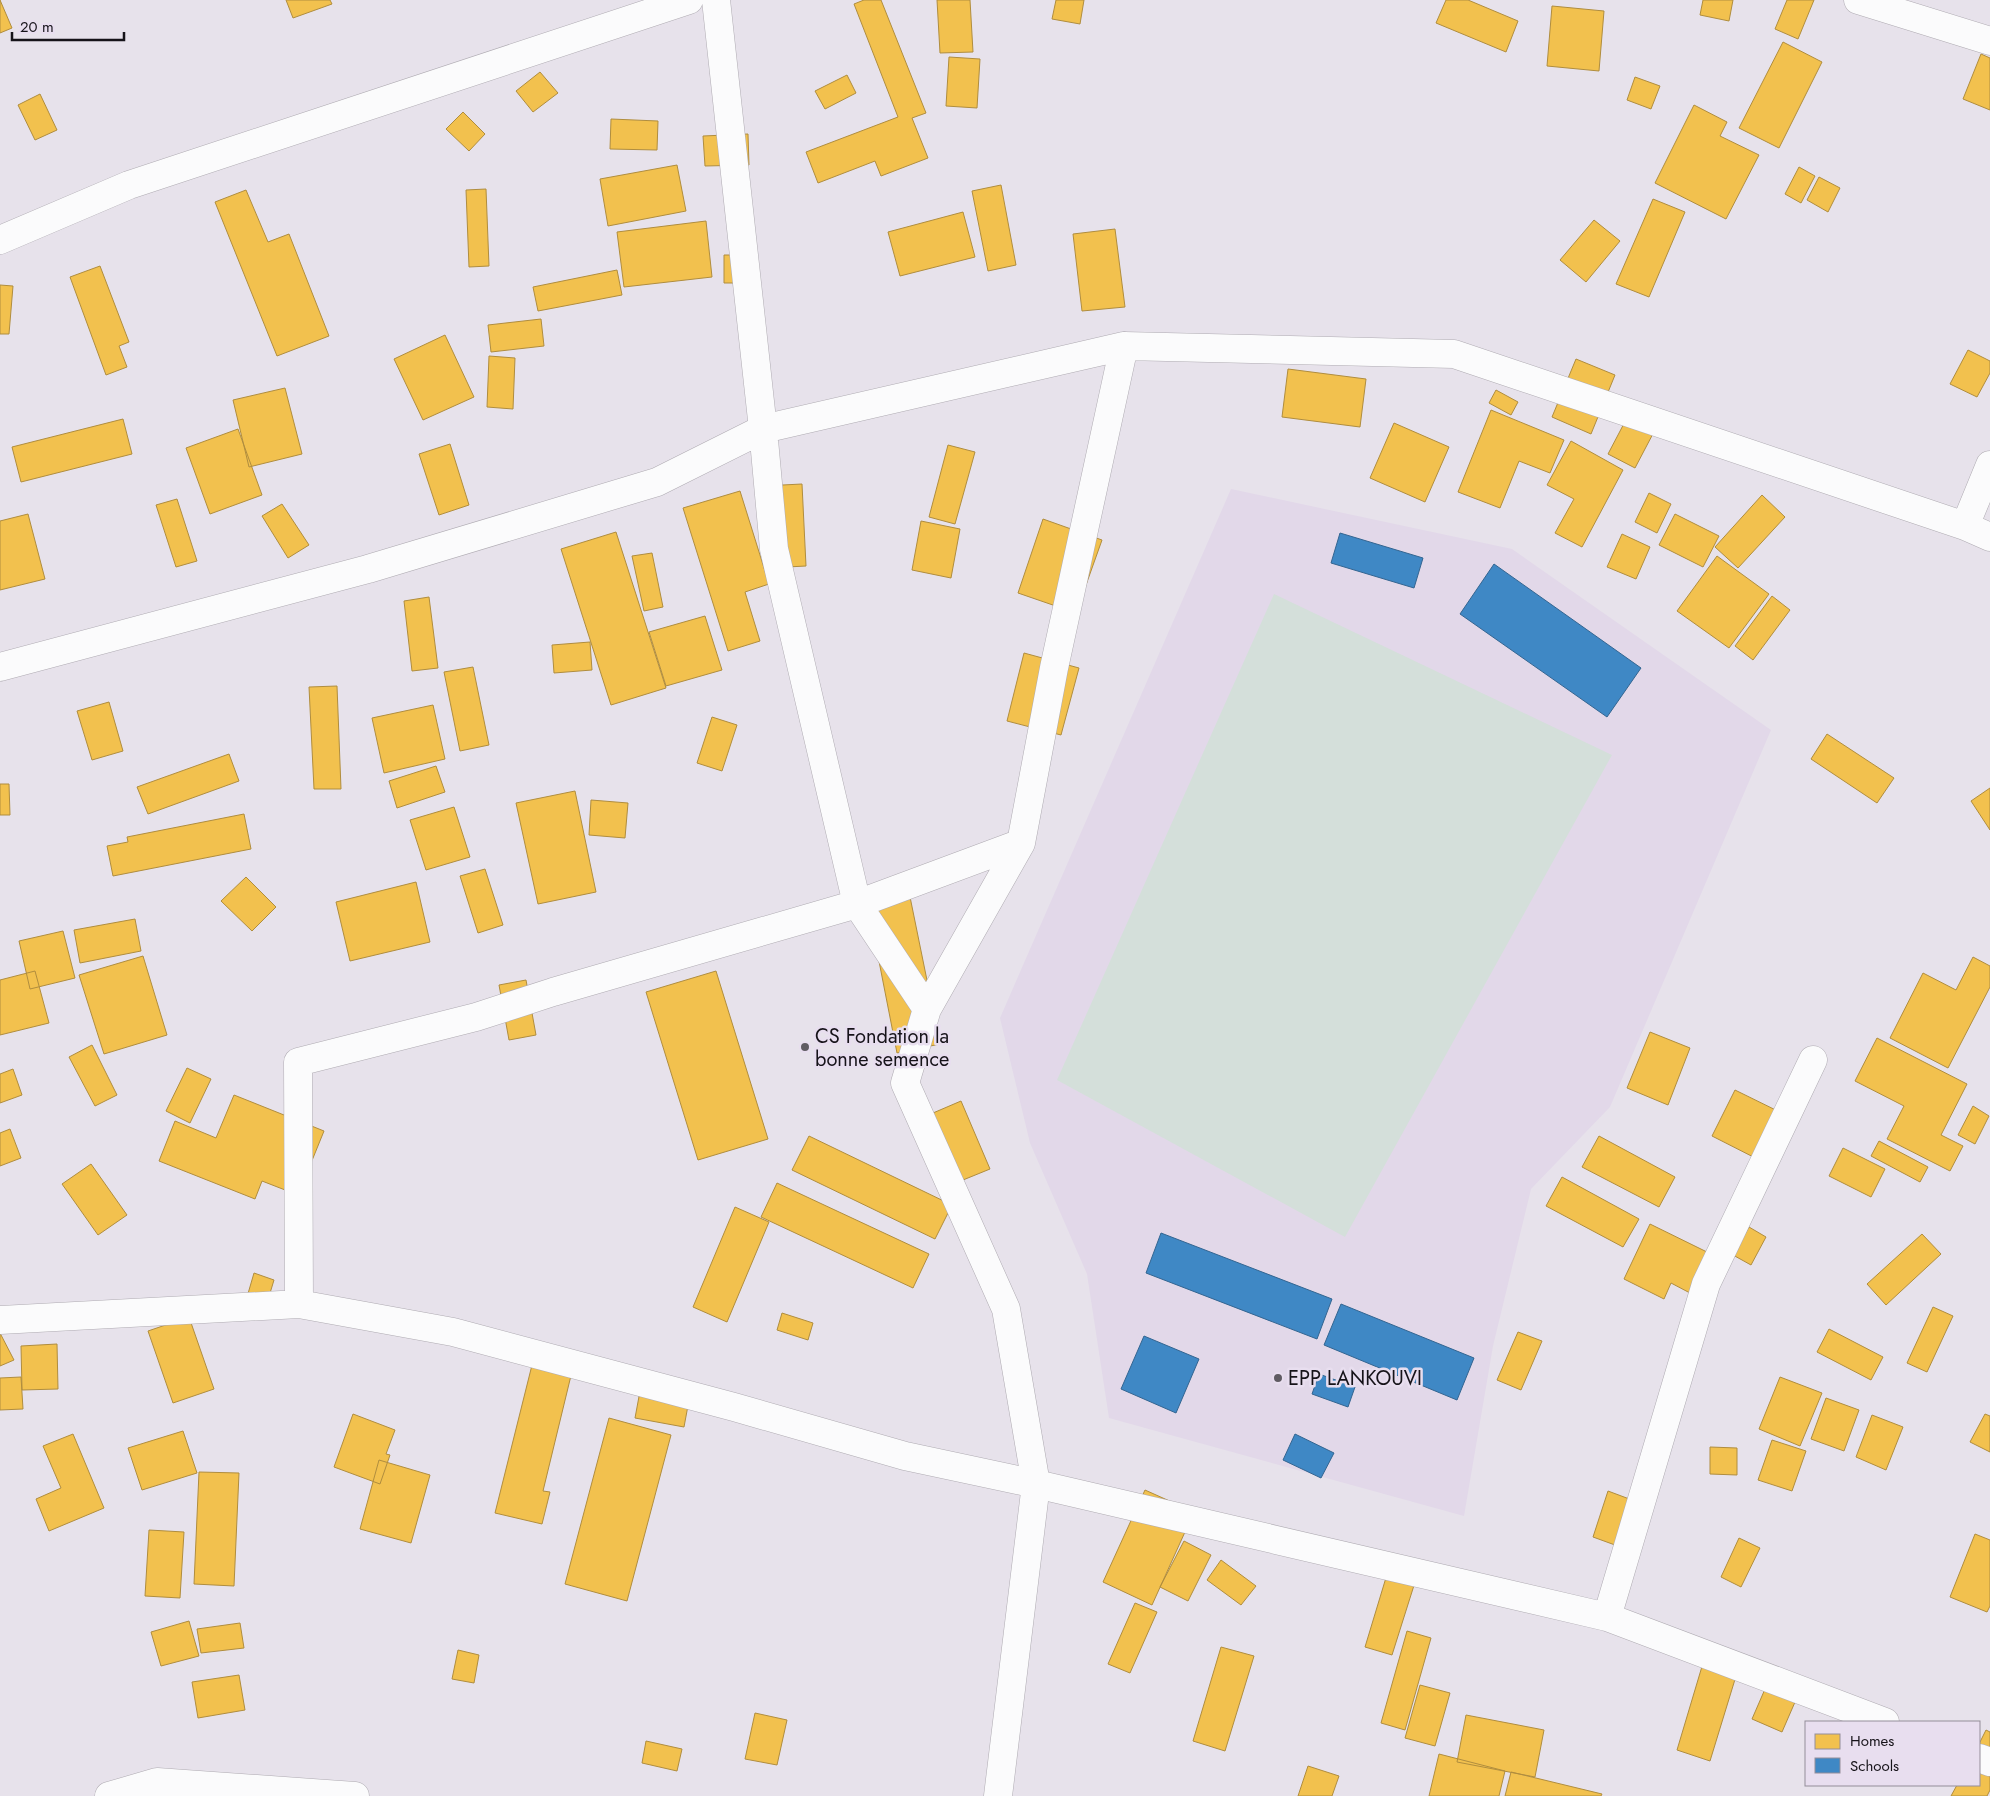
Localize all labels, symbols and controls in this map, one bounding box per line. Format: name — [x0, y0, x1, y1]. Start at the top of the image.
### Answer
scale bar — [12, 10, 125, 42]
text: 20 m — [20, 16, 54, 38]
place label: CS Fondation la bonne semence — [815, 1022, 949, 1074]
marker: CS Fondation la bonne semence — [799, 1041, 811, 1053]
place label: EPP LANKOUVI — [1288, 1364, 1422, 1393]
marker: EPP LANKOUVI — [1272, 1372, 1284, 1384]
legend — [1805, 1721, 1980, 1786]
text: Homes — [1850, 1730, 1894, 1752]
text: Schools — [1850, 1755, 1899, 1777]

